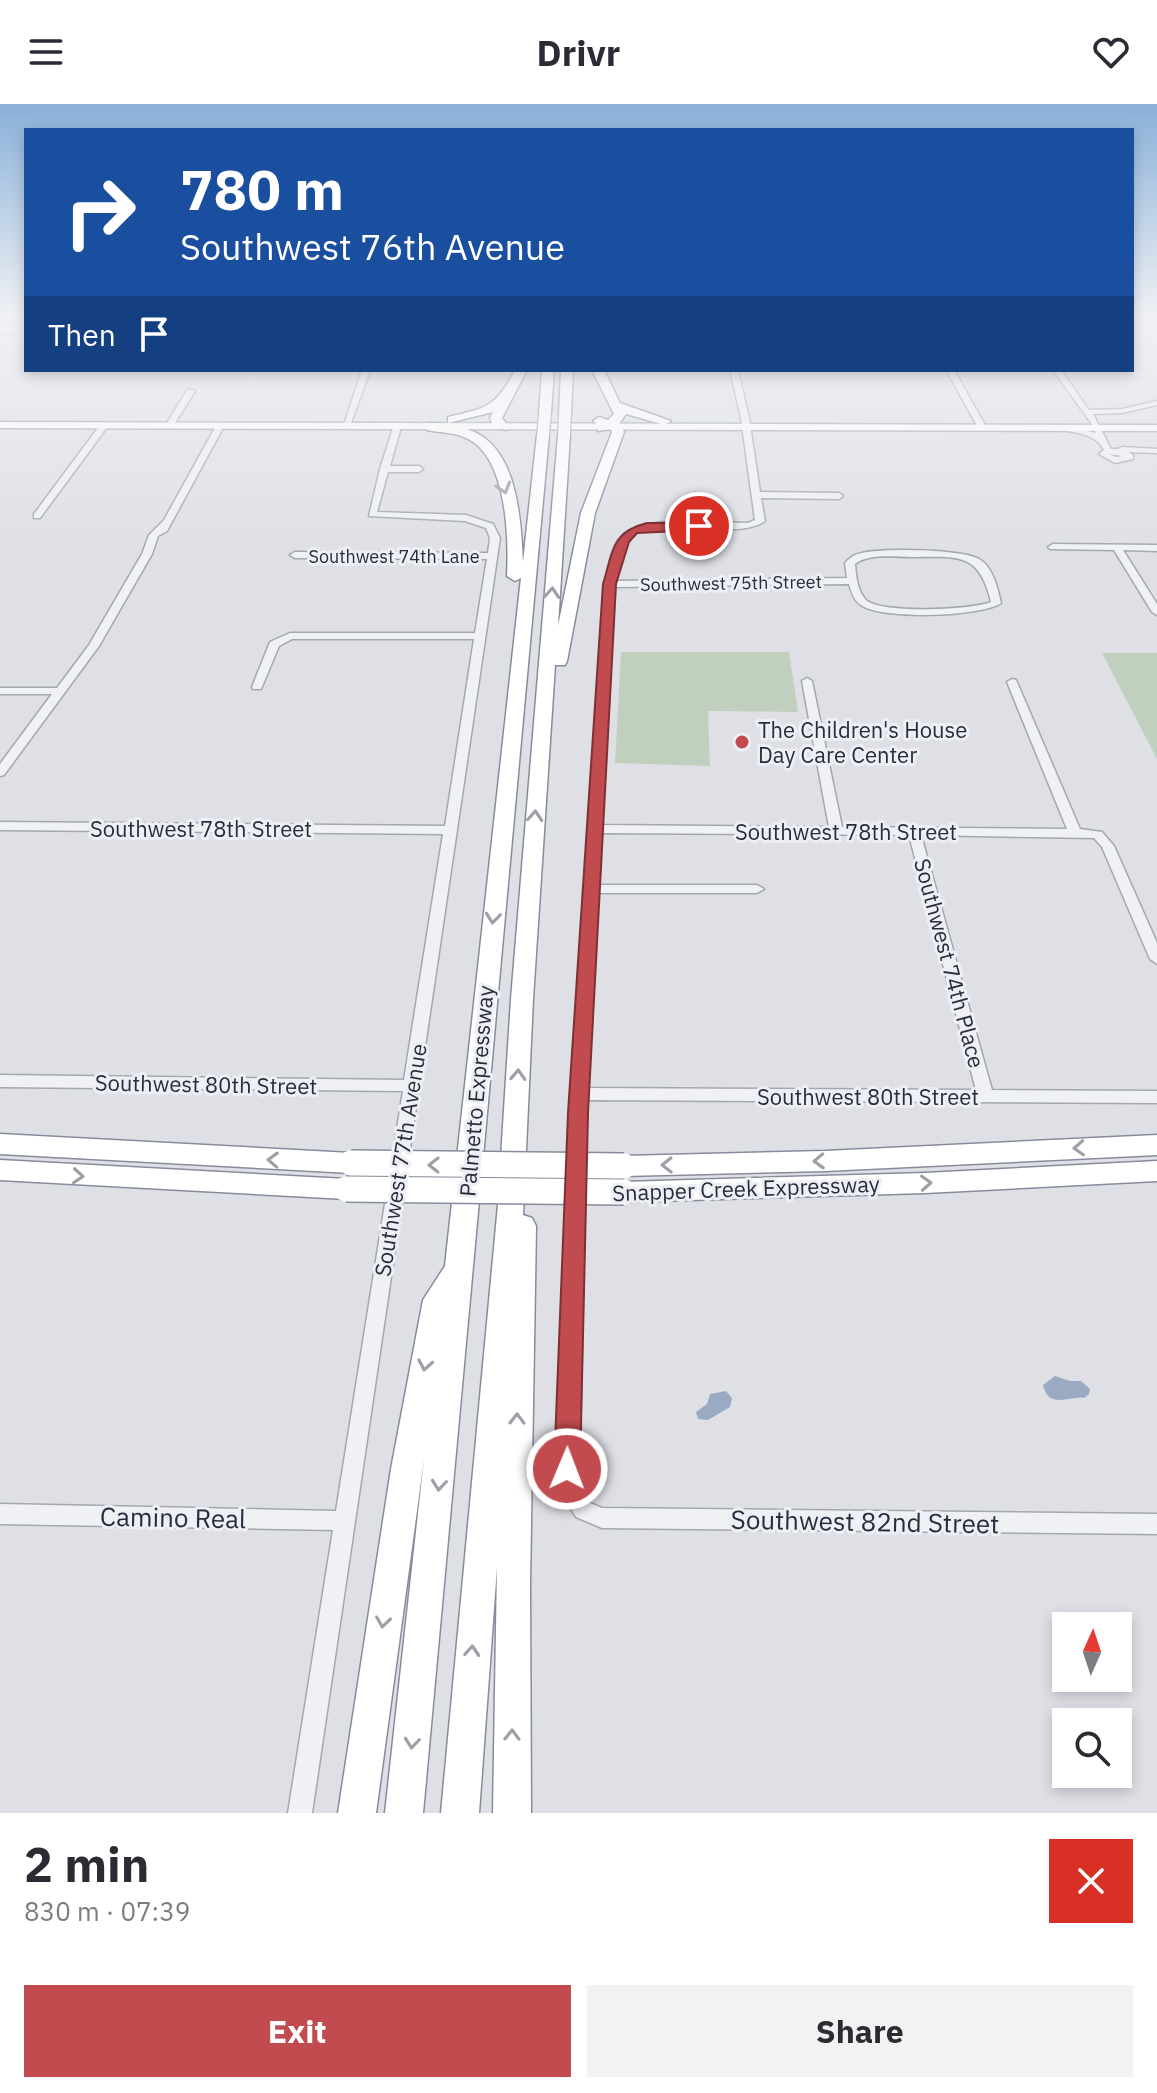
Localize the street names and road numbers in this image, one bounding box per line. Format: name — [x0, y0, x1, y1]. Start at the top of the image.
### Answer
street label: Southwest 74th Lane — [308, 545, 480, 568]
street label: Southwest 75th Street — [640, 570, 822, 596]
street label: Southwest 78th Street — [90, 814, 312, 843]
street label: Southwest 78th Street — [735, 817, 957, 846]
street label: Southwest 74th Place — [908, 855, 992, 1071]
street label: Palmetto Expressway — [452, 984, 500, 1198]
street label: Southwest 77th Avenue — [367, 1042, 433, 1278]
street label: Southwest 80th Street — [95, 1068, 317, 1100]
street label: Southwest 80th Street — [757, 1082, 979, 1111]
street label: Snapper Creek Expressway — [612, 1169, 880, 1207]
street label: Camino Real — [100, 1499, 246, 1535]
street label: Southwest 82nd Street — [730, 1502, 1000, 1540]

